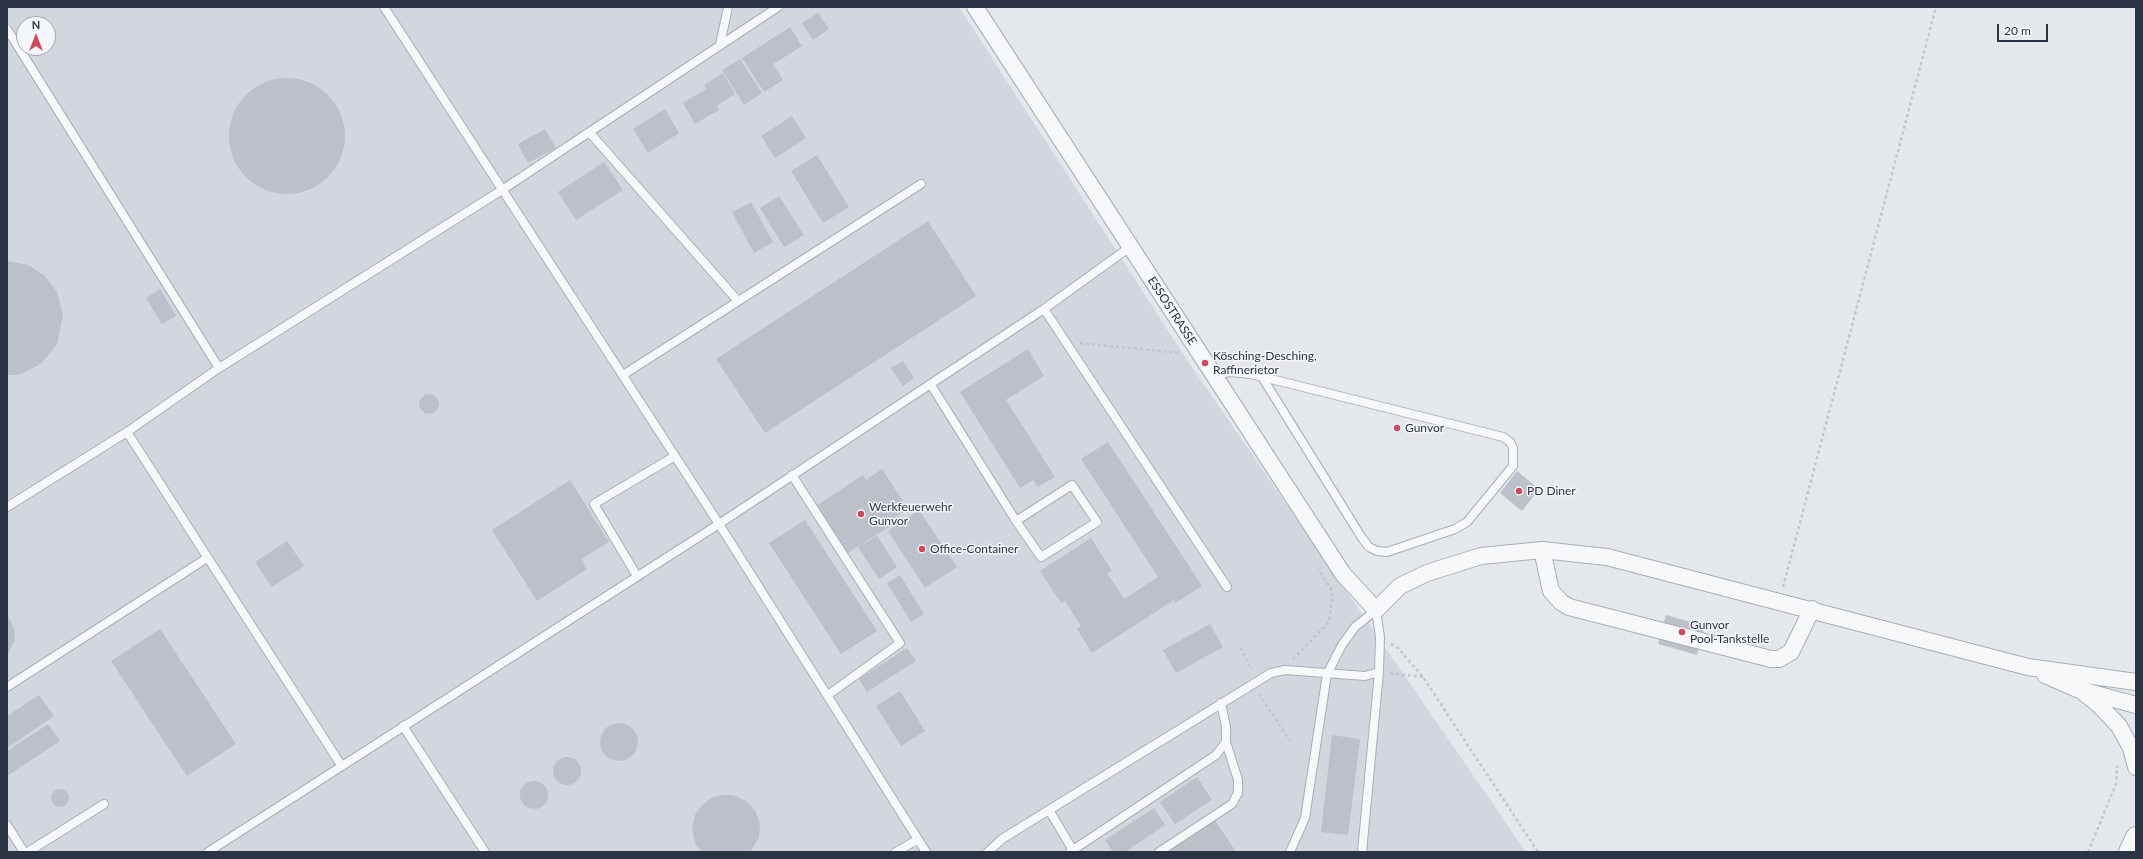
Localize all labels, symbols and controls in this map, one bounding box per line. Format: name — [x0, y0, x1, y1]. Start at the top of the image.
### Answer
north arrow — [16, 16, 56, 56]
scale bar — [1999, 16, 2050, 42]
text: N — [32, 18, 40, 31]
text: 20 m — [2004, 23, 2031, 38]
street label: ESSOSTRASSE — [1145, 274, 1199, 348]
place label: Kösching-Desching, Raffinerietor — [1213, 349, 1317, 377]
marker: Kösching-Desching, Raffinerietor — [1200, 358, 1210, 368]
place label: Gunvor — [1405, 421, 1444, 435]
marker: Gunvor — [1392, 423, 1402, 433]
place label: PD Diner — [1527, 484, 1576, 498]
marker: PD Diner — [1514, 486, 1524, 496]
place label: Werkfeuerwehr Gunvor — [869, 500, 952, 528]
marker: Werkfeuerwehr Gunvor — [856, 509, 866, 519]
place label: Office-Container — [930, 542, 1018, 556]
marker: Office-Container — [917, 544, 927, 554]
place label: Gunvor Pool-Tankstelle — [1690, 618, 1769, 646]
marker: Gunvor Pool-Tankstelle — [1677, 627, 1687, 637]

